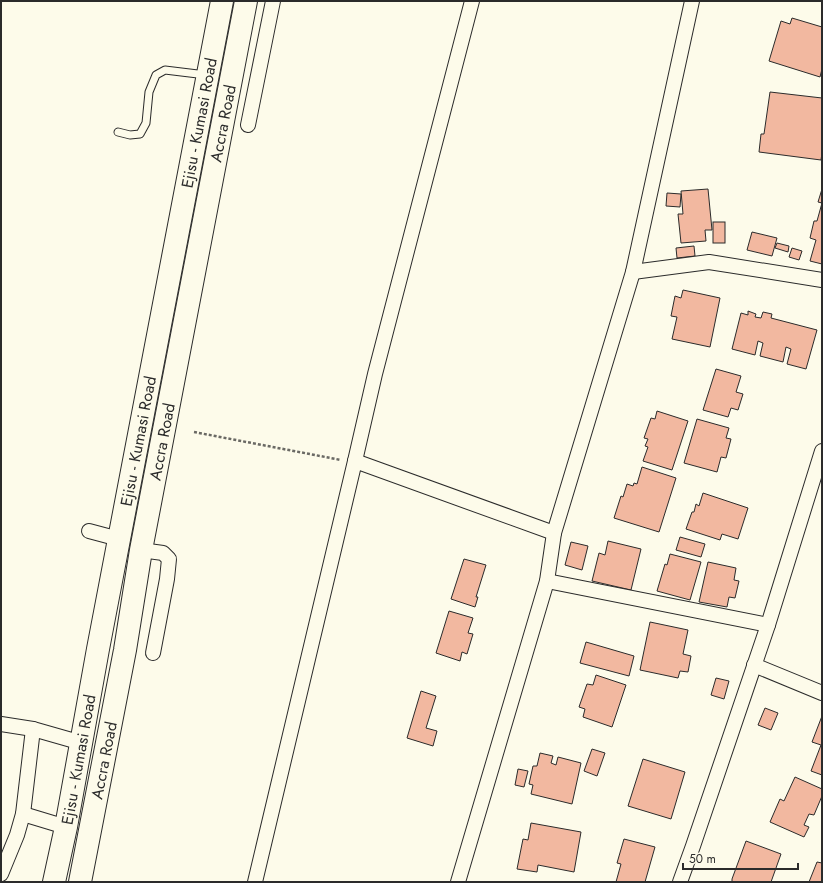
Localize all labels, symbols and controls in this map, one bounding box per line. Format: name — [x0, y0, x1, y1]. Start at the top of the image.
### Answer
street label: Ejisu - Kumasi Road — [176, 56, 223, 190]
street label: Accra Road — [204, 83, 242, 164]
street label: Ejisu - Kumasi Road — [115, 374, 162, 508]
street label: Accra Road — [144, 401, 181, 482]
street label: Ejisu - Kumasi Road — [56, 692, 102, 826]
street label: Accra Road — [85, 720, 123, 801]
scale bar — [683, 845, 798, 871]
text: 50 m — [689, 850, 716, 868]

